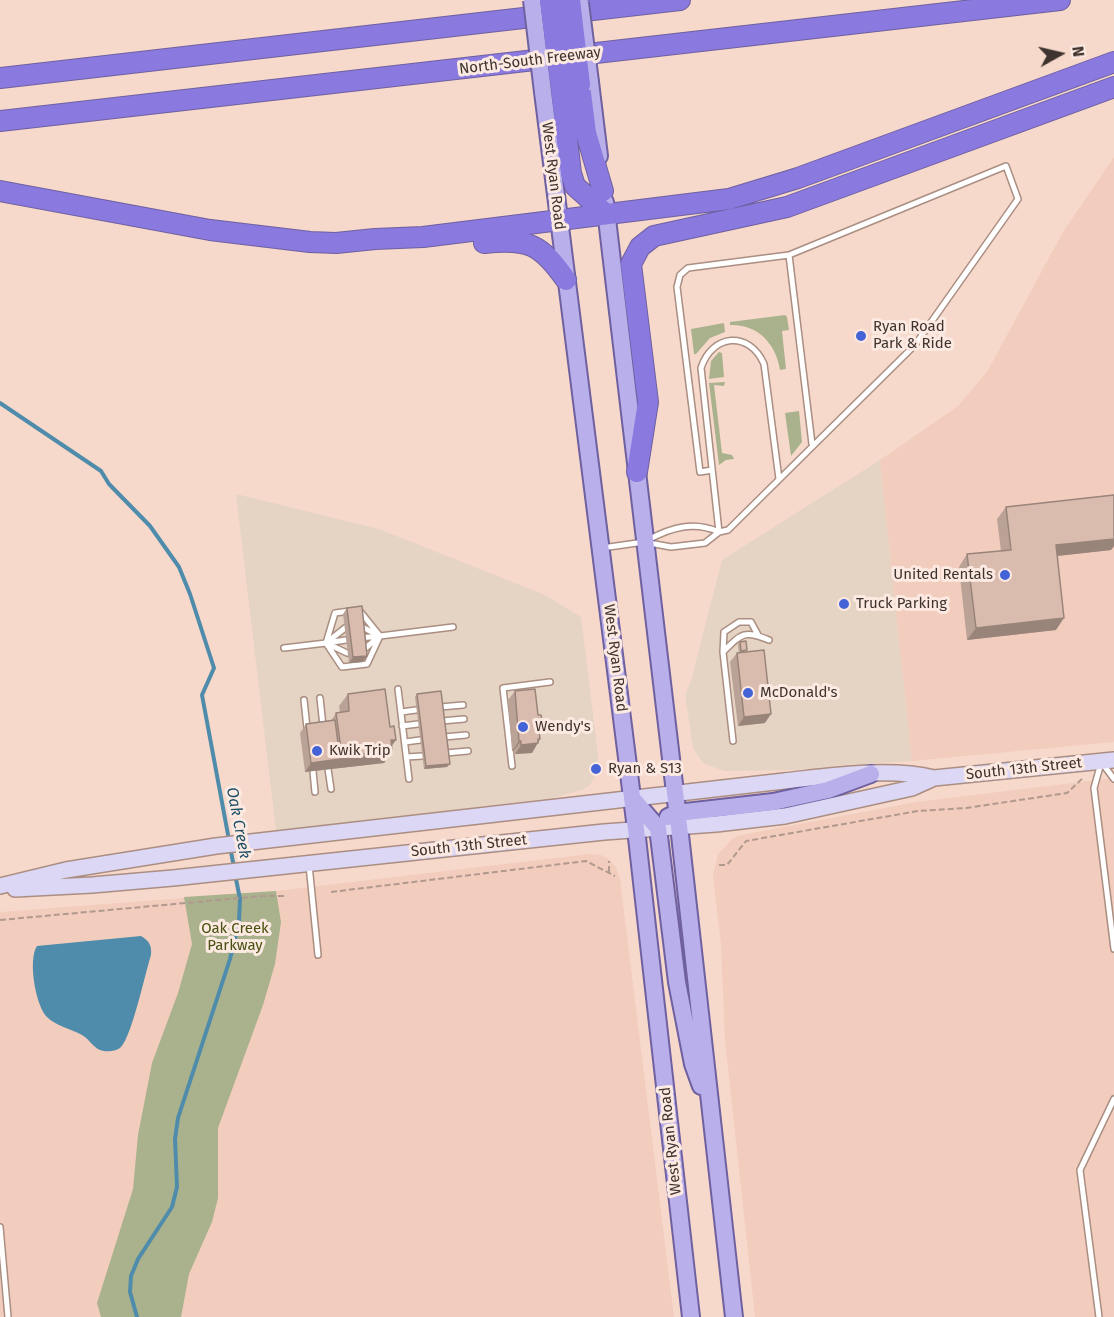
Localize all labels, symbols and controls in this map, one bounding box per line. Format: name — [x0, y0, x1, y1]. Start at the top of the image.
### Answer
north arrow — [1030, 24, 1090, 84]
street label: North-South Freeway — [458, 43, 602, 79]
text: N — [1068, 45, 1088, 58]
street label: West Ryan Road — [537, 121, 569, 231]
place label: Ryan Road Park & Ride — [873, 318, 952, 353]
marker: Ryan Road Park & Ride — [854, 329, 868, 343]
place label: United Rentals — [893, 566, 993, 584]
marker: United Rentals — [998, 568, 1012, 582]
place label: Truck Parking — [856, 595, 947, 613]
marker: Truck Parking — [837, 597, 851, 611]
street label: West Ryan Road — [599, 603, 631, 713]
place label: McDonald's — [760, 684, 837, 702]
marker: McDonald's — [741, 686, 755, 700]
place label: Wendy's — [535, 718, 591, 736]
marker: Wendy's — [516, 720, 530, 734]
place label: Kwik Trip — [329, 742, 391, 760]
marker: Kwik Trip — [310, 744, 324, 758]
street label: South 13th Street — [965, 754, 1083, 784]
place label: Ryan & S13 — [608, 760, 682, 778]
marker: Ryan & S13 — [589, 762, 603, 776]
water label: Oak Creek — [222, 786, 254, 860]
street label: South 13th Street — [410, 831, 528, 861]
park label: Oak Creek Parkway — [201, 920, 269, 955]
street label: West Ryan Road — [656, 1086, 686, 1196]

